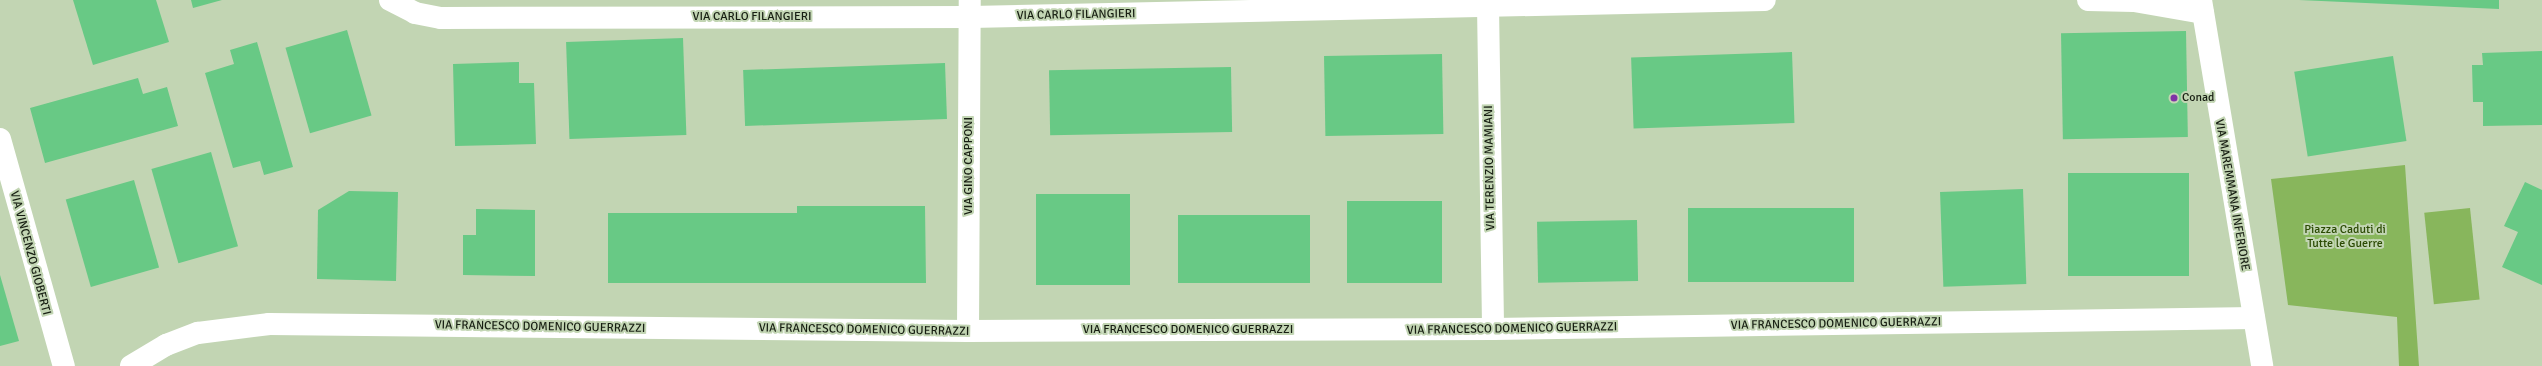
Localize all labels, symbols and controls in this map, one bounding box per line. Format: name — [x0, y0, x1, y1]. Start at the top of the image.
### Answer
street label: VIA CARLO FILANGIERI — [1016, 7, 1136, 23]
street label: VIA CARLO FILANGIERI — [693, 10, 811, 24]
place label: Conad — [2182, 91, 2214, 105]
marker: Conad — [2169, 93, 2179, 103]
street label: VIA TERENZIO MAMIANI — [1482, 105, 1498, 231]
street label: VIA GINO CAPPONI — [962, 117, 976, 215]
street label: VIA MAREMMANA INFERIORE — [2212, 118, 2252, 272]
street label: VIA VINCENZO GIOBERTI — [7, 189, 53, 317]
park label: Piazza Caduti di Tutte le Guerre — [2304, 223, 2386, 251]
street label: VIA FRANCESCO DOMENICO GUERRAZZI — [1731, 315, 1941, 333]
street label: VIA FRANCESCO DOMENICO GUERRAZZI — [435, 318, 645, 336]
street label: VIA FRANCESCO DOMENICO GUERRAZZI — [1407, 320, 1617, 338]
street label: VIA FRANCESCO DOMENICO GUERRAZZI — [759, 321, 969, 339]
street label: VIA FRANCESCO DOMENICO GUERRAZZI — [1083, 323, 1293, 337]

